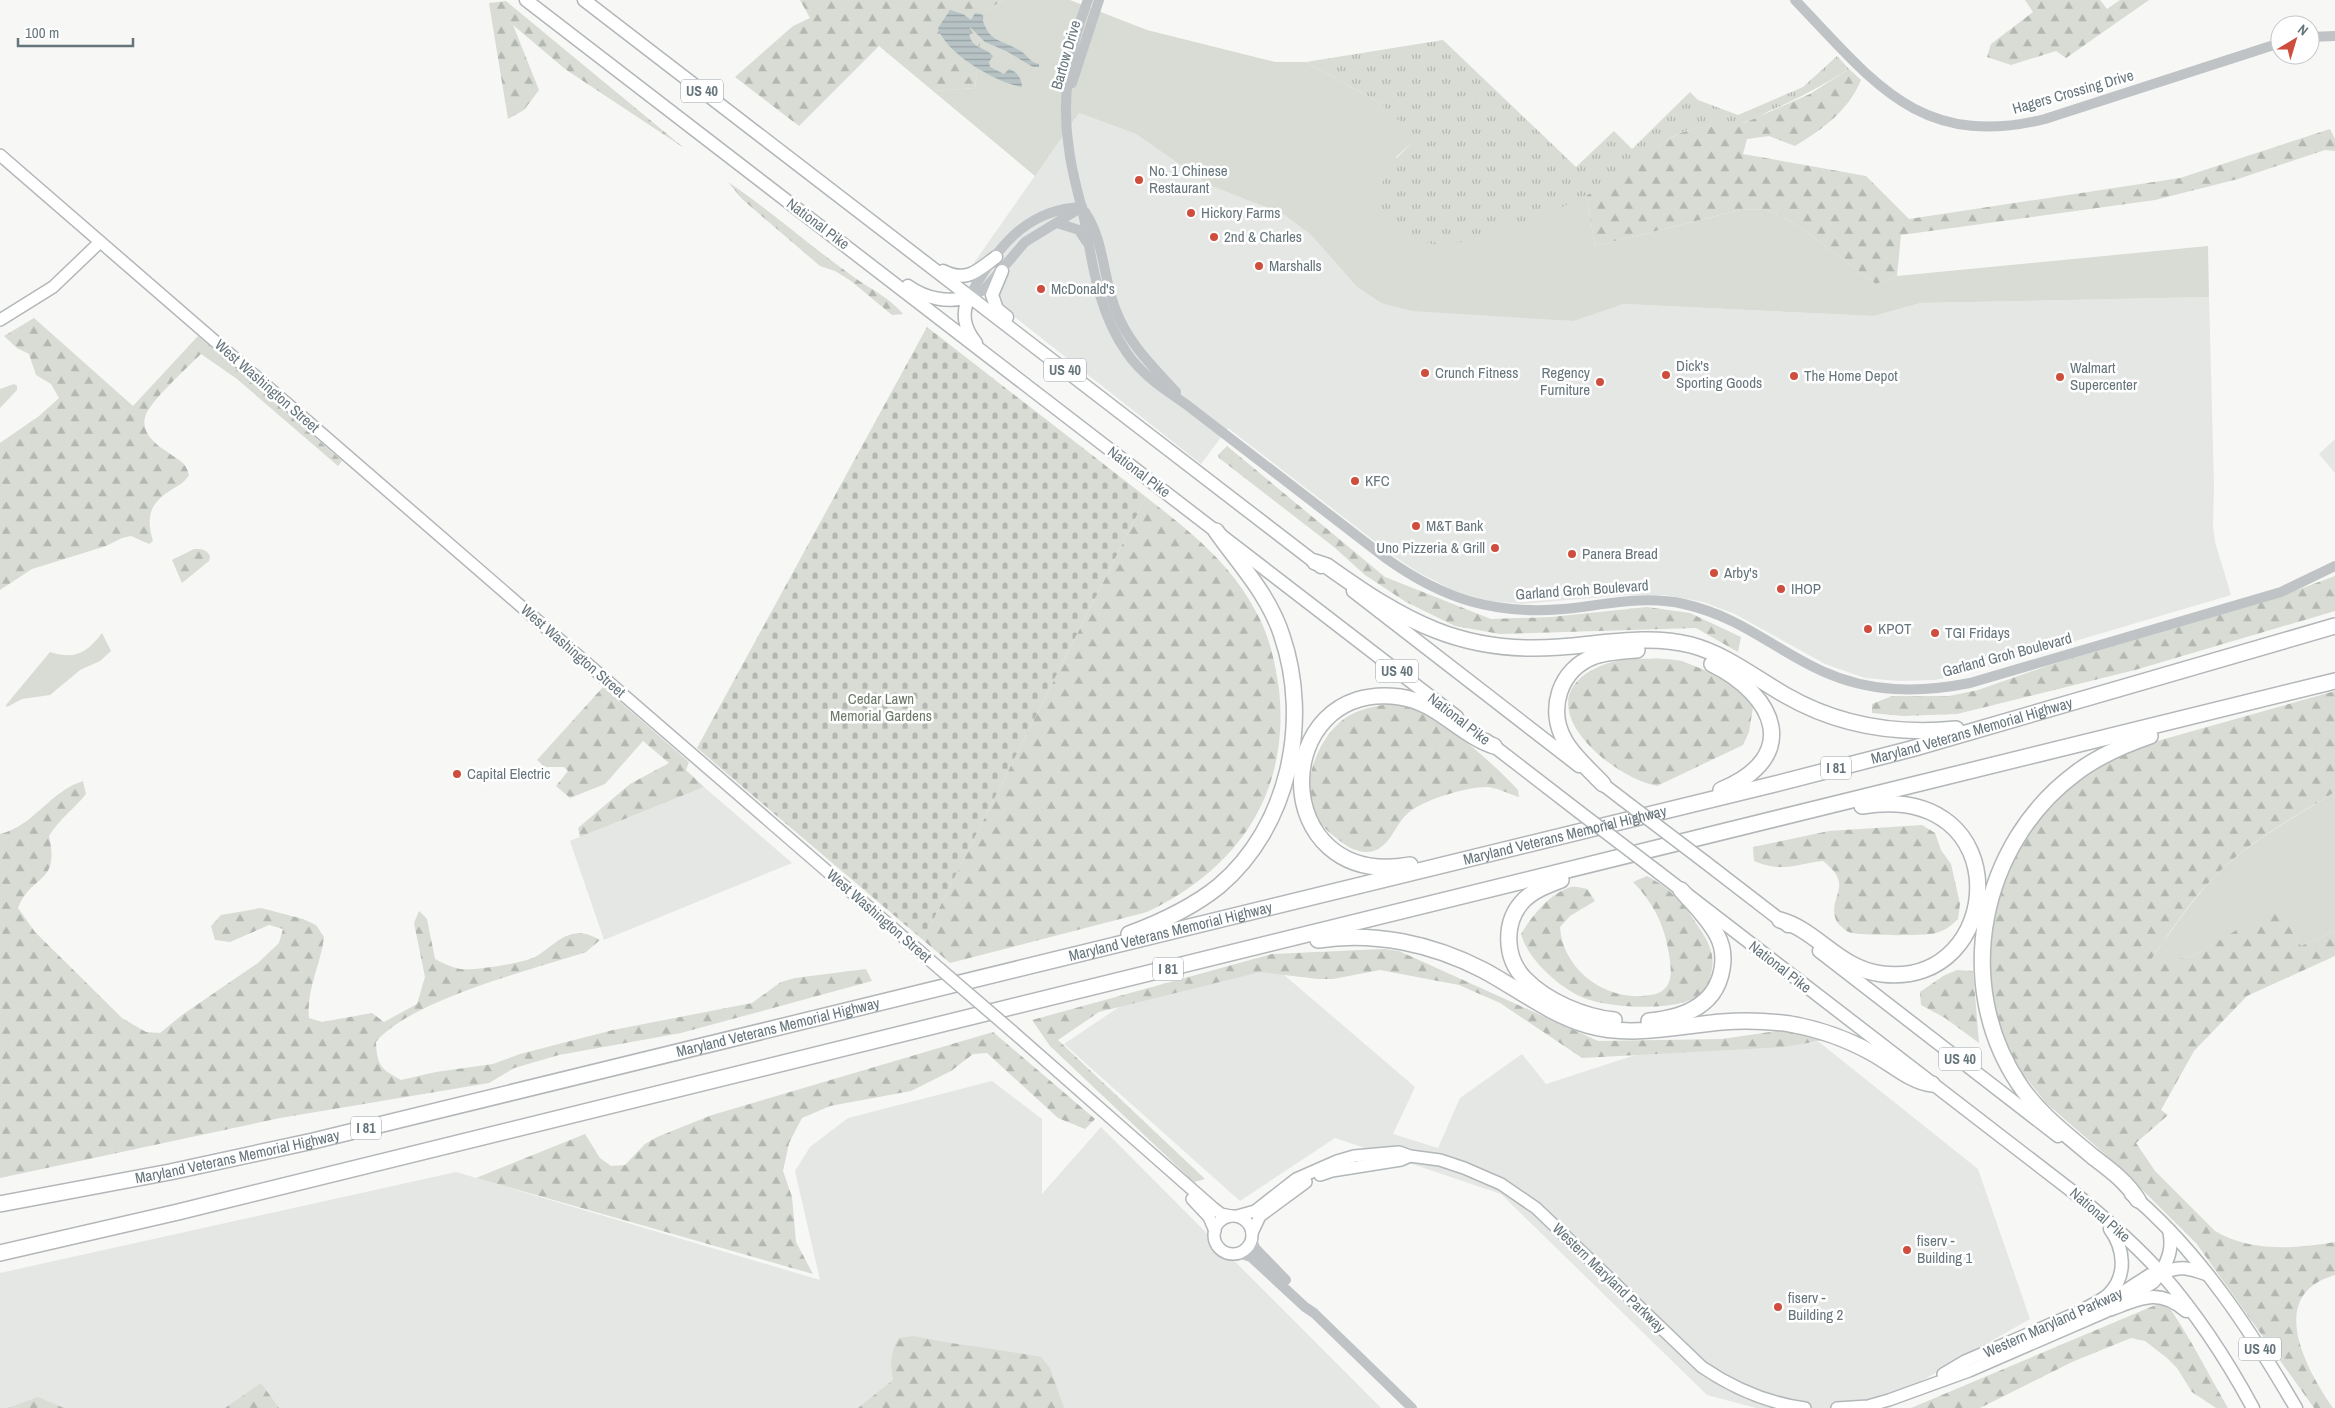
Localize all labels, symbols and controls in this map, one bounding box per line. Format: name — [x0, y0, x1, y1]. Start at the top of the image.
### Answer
scale bar — [18, 15, 132, 47]
north arrow — [2270, 15, 2320, 65]
street label: Bartow Drive — [1046, 18, 1085, 92]
text: N — [2294, 20, 2312, 39]
text: 100 m — [25, 22, 59, 43]
street label: Hagers Crossing Drive — [2010, 64, 2136, 119]
road number: US 40 — [681, 80, 723, 102]
place label: No. 1 Chinese Restaurant — [1149, 160, 1228, 198]
marker: No. 1 Chinese Restaurant — [1133, 174, 1145, 186]
street label: National Pike — [782, 193, 854, 254]
place label: Hickory Farms — [1201, 202, 1280, 223]
marker: Hickory Farms — [1185, 207, 1197, 219]
place label: 2nd & Charles — [1224, 226, 1302, 247]
marker: 2nd & Charles — [1208, 231, 1220, 243]
place label: Marshalls — [1269, 255, 1322, 276]
marker: Marshalls — [1253, 260, 1265, 272]
place label: McDonald's — [1051, 278, 1115, 299]
marker: McDonald's — [1035, 283, 1047, 295]
street label: West Washington Street — [210, 334, 325, 437]
place label: Dick's Sporting Goods — [1676, 355, 1762, 393]
place label: Walmart Supercenter — [2070, 357, 2137, 395]
road number: US 40 — [1044, 358, 1086, 382]
place label: Crunch Fitness — [1435, 362, 1518, 383]
place label: Regency Furniture — [1540, 362, 1591, 400]
place label: The Home Depot — [1804, 365, 1898, 386]
marker: Crunch Fitness — [1419, 367, 1431, 379]
marker: Dick's Sporting Goods — [1660, 369, 1672, 381]
marker: The Home Depot — [1788, 370, 1800, 382]
marker: Walmart Supercenter — [2054, 371, 2066, 383]
marker: Regency Furniture — [1594, 376, 1606, 388]
street label: National Pike — [1103, 441, 1175, 502]
place label: KFC — [1365, 470, 1390, 491]
marker: KFC — [1349, 475, 1361, 487]
place label: M&T Bank — [1426, 515, 1484, 536]
marker: M&T Bank — [1410, 520, 1422, 532]
place label: Uno Pizzeria & Grill — [1376, 537, 1485, 558]
marker: Uno Pizzeria & Grill — [1489, 542, 1501, 554]
place label: Panera Bread — [1582, 543, 1658, 564]
marker: Panera Bread — [1566, 548, 1578, 560]
place label: Arby's — [1723, 562, 1758, 583]
marker: Arby's — [1708, 567, 1720, 579]
street label: Garland Groh Boulevard — [1515, 574, 1649, 605]
place label: IHOP — [1791, 578, 1821, 599]
marker: IHOP — [1775, 583, 1787, 595]
street label: West Washington Street — [516, 599, 631, 702]
place label: KPOT — [1878, 618, 1912, 639]
place label: TGI Fridays — [1945, 622, 2010, 643]
marker: KPOT — [1862, 623, 1874, 635]
marker: TGI Fridays — [1929, 627, 1941, 639]
street label: Garland Groh Boulevard — [1940, 627, 2074, 682]
road number: US 40 — [1376, 659, 1418, 682]
park label: Cedar Lawn Memorial Gardens — [830, 688, 932, 726]
street label: National Pike — [1424, 688, 1495, 750]
street label: Maryland Veterans Memorial Highway — [1869, 691, 2076, 769]
road number: I 81 — [1821, 756, 1851, 780]
place label: Capital Electric — [467, 763, 550, 784]
marker: Capital Electric — [451, 768, 463, 780]
street label: Maryland Veterans Memorial Highway — [1461, 800, 1669, 870]
street label: West Washington Street — [822, 864, 937, 967]
street label: Maryland Veterans Memorial Highway — [1067, 896, 1275, 966]
street label: National Pike — [1745, 936, 1816, 998]
road number: I 81 — [1153, 958, 1183, 981]
street label: Maryland Veterans Memorial Highway — [674, 992, 883, 1062]
road number: US 40 — [1939, 1048, 1981, 1070]
road number: I 81 — [351, 1116, 381, 1140]
street label: Maryland Veterans Memorial Highway — [133, 1124, 342, 1188]
street label: National Pike — [2066, 1182, 2135, 1247]
street label: Western Maryland Parkway — [1548, 1218, 1671, 1338]
place label: fiserv - Building 1 — [1917, 1230, 1973, 1268]
marker: fiserv - Building 1 — [1901, 1244, 1913, 1256]
street label: Western Maryland Parkway — [1980, 1282, 2126, 1363]
place label: fiserv - Building 2 — [1788, 1287, 1844, 1325]
marker: fiserv - Building 2 — [1772, 1301, 1784, 1313]
road number: US 40 — [2239, 1338, 2281, 1360]

